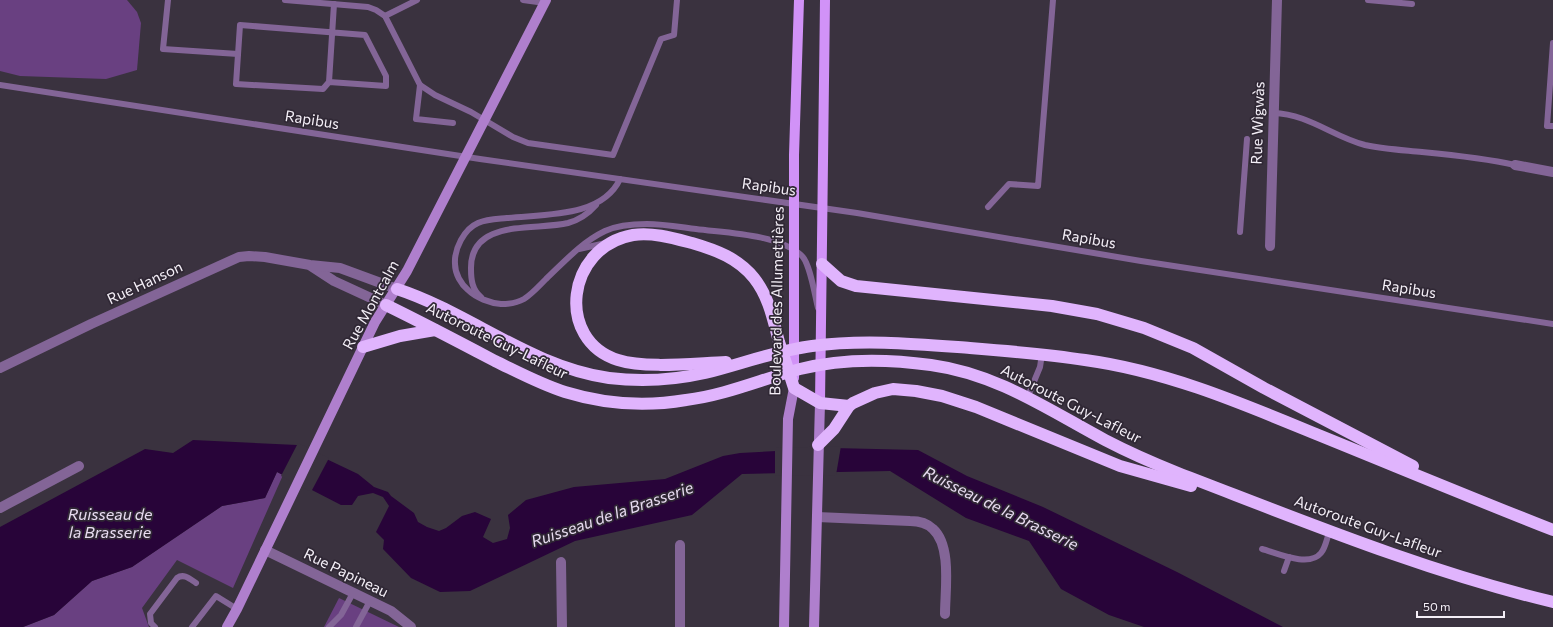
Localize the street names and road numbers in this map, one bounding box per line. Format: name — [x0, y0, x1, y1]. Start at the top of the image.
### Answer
street label: Rue Wìgwàs — [1247, 81, 1267, 165]
street label: Rapibus — [284, 106, 341, 132]
street label: Rapibus — [741, 173, 798, 199]
street label: Boulevard des Allumettières — [765, 206, 787, 396]
street label: Rapibus — [1061, 224, 1118, 252]
street label: Rue Hanson — [104, 257, 185, 307]
street label: Rue Montcalm — [338, 257, 402, 352]
street label: Rapibus — [1381, 275, 1438, 301]
street label: Autoroute Guy-Lafleur — [424, 298, 571, 382]
street label: Autoroute Guy-Lafleur — [998, 360, 1145, 446]
street label: Autoroute Guy-Lafleur — [1292, 491, 1444, 561]
street label: Rue Papineau — [301, 544, 392, 600]

